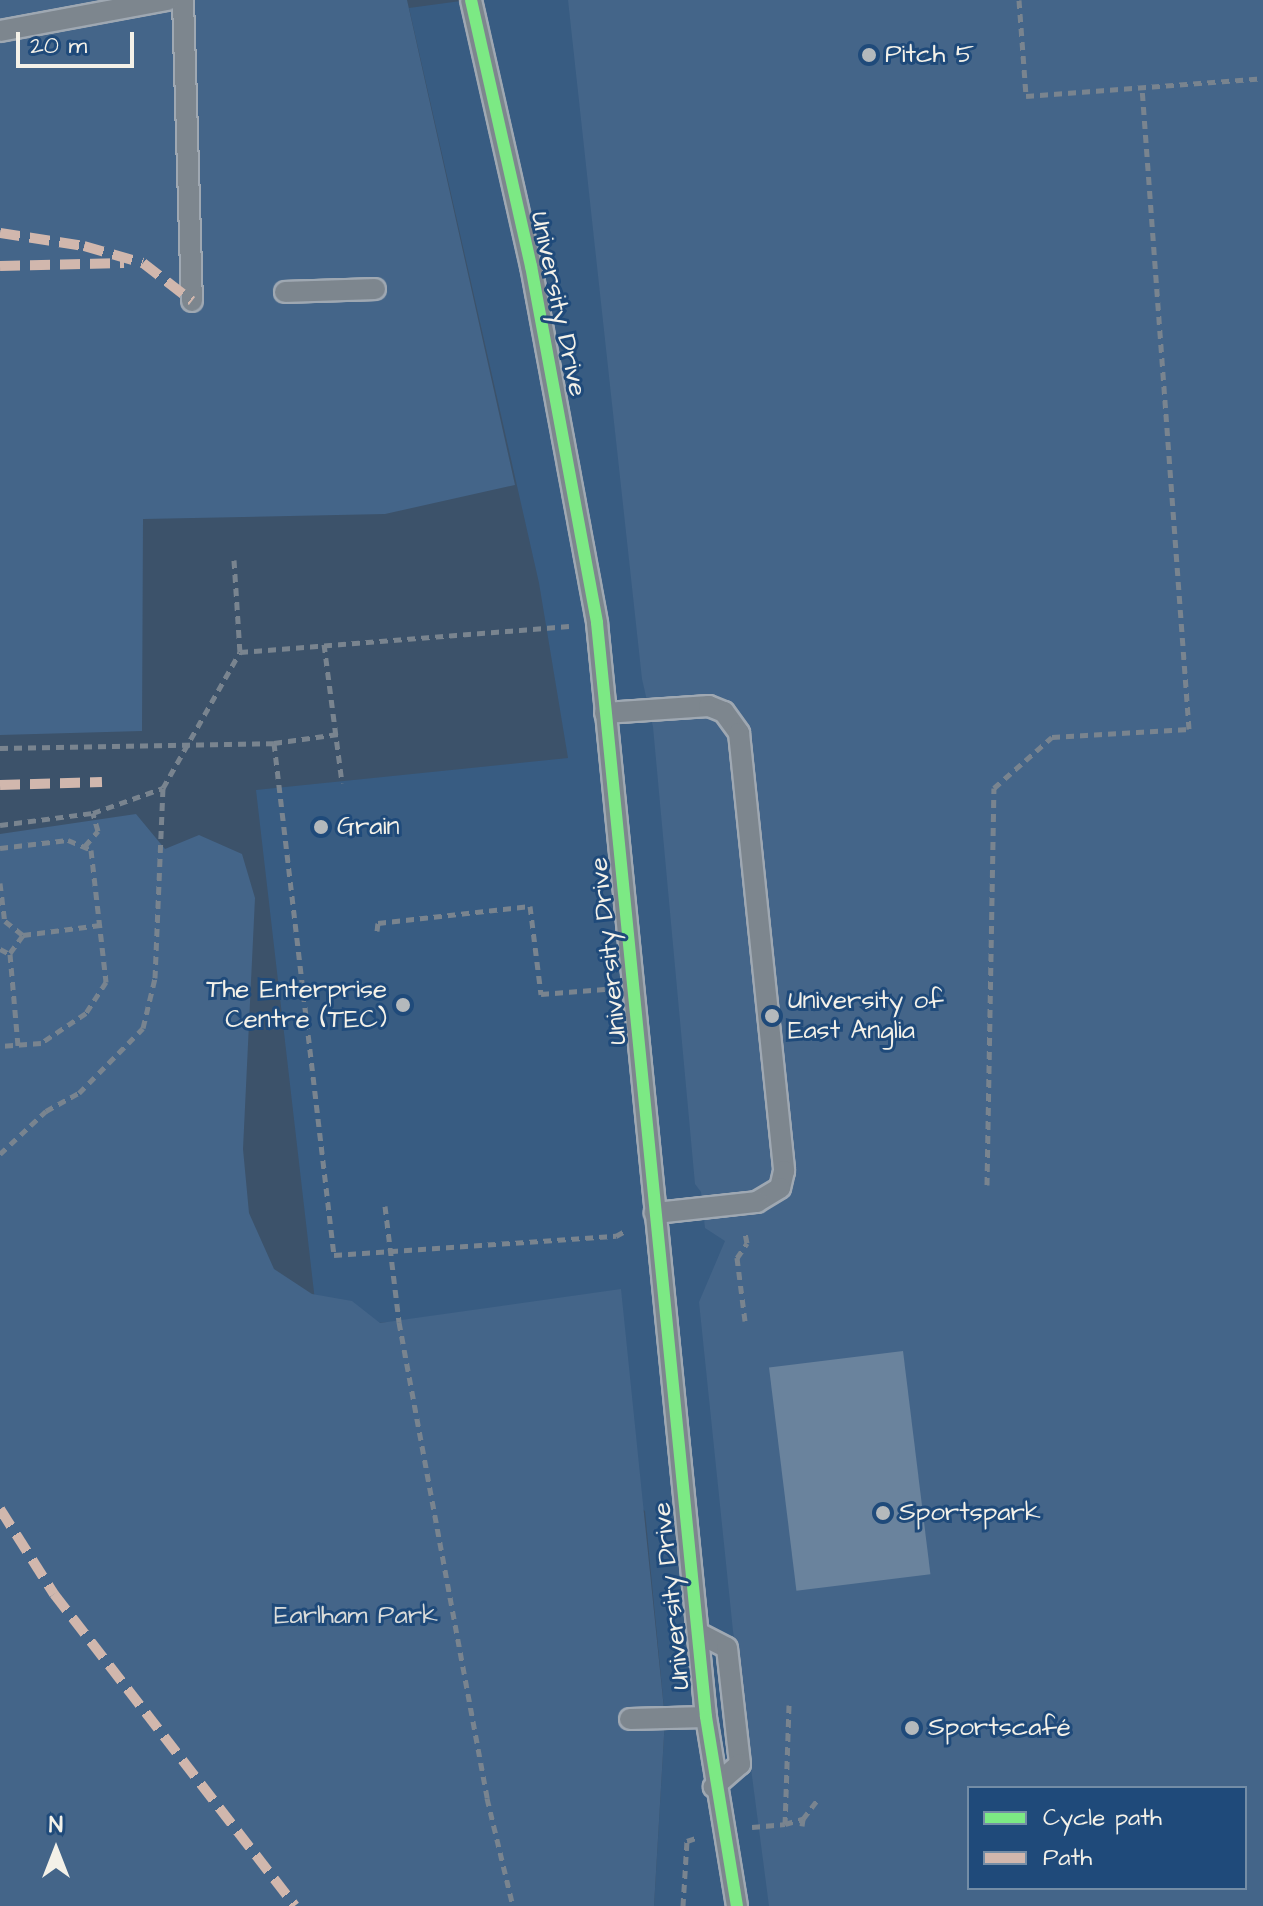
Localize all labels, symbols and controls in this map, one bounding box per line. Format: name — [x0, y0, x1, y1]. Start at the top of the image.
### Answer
scale bar — [20, 16, 138, 66]
text: 20 m — [30, 29, 87, 63]
place label: Pitch 5 — [885, 39, 974, 71]
marker: Pitch 5 — [860, 46, 878, 64]
street label: University Drive — [523, 209, 593, 399]
place label: Grain — [337, 811, 400, 843]
marker: Grain — [312, 818, 330, 836]
street label: University Drive — [584, 856, 634, 1046]
place label: The Enterprise Centre (TEC) — [206, 974, 387, 1036]
place label: University of East Anglia — [788, 985, 944, 1046]
marker: The Enterprise Centre (TEC) — [394, 996, 412, 1014]
marker: University of East Anglia — [763, 1007, 781, 1025]
place label: Sportspark — [899, 1497, 1041, 1529]
street label: University Drive — [647, 1501, 697, 1691]
marker: Sportspark — [874, 1504, 892, 1522]
park label: Earlham Park — [274, 1600, 438, 1632]
place label: Sportscafé — [928, 1712, 1071, 1744]
marker: Sportscafé — [903, 1719, 921, 1737]
legend — [967, 1786, 1247, 1890]
text: Cycle path — [1043, 1801, 1162, 1835]
north arrow — [16, 1810, 96, 1890]
text: N — [49, 1810, 63, 1841]
text: Path — [1043, 1841, 1092, 1875]

